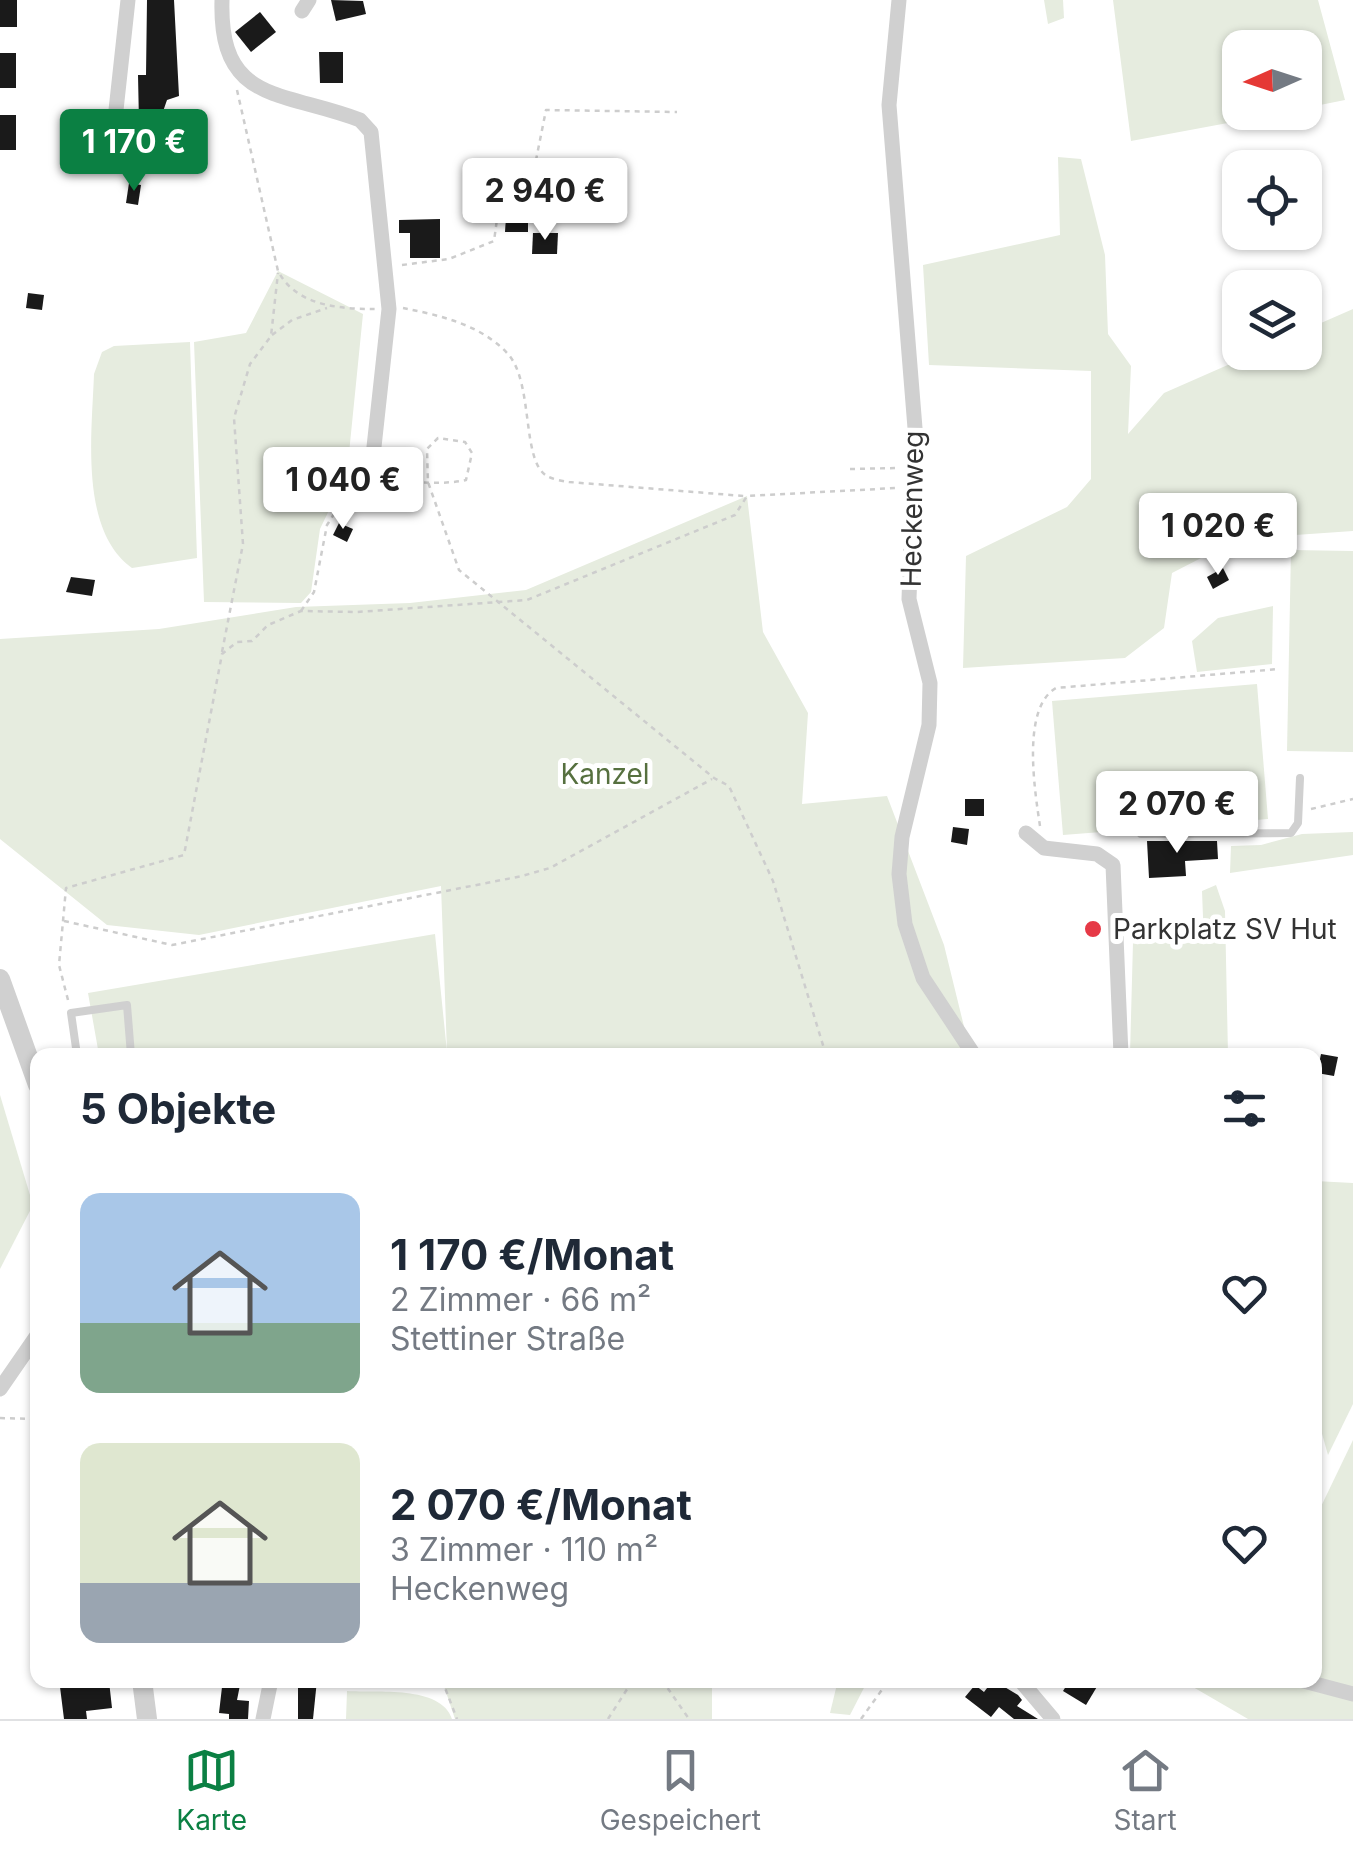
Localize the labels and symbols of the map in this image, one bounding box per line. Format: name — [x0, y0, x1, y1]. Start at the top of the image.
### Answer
north arrow — [1222, 30, 1322, 130]
pin: 1 170 € — [42, 109, 226, 194]
pin: 2 940 € — [453, 158, 637, 243]
street label: Heckenweg — [894, 430, 930, 588]
pin: 1 040 € — [251, 447, 435, 532]
pin: 1 020 € — [1126, 493, 1310, 578]
park label: Kanzel — [560, 757, 650, 791]
pin: 2 070 € — [1085, 771, 1269, 856]
place label: Parkplatz SV Hut — [1113, 912, 1337, 946]
marker: Parkplatz SV Hut — [1082, 918, 1104, 940]

